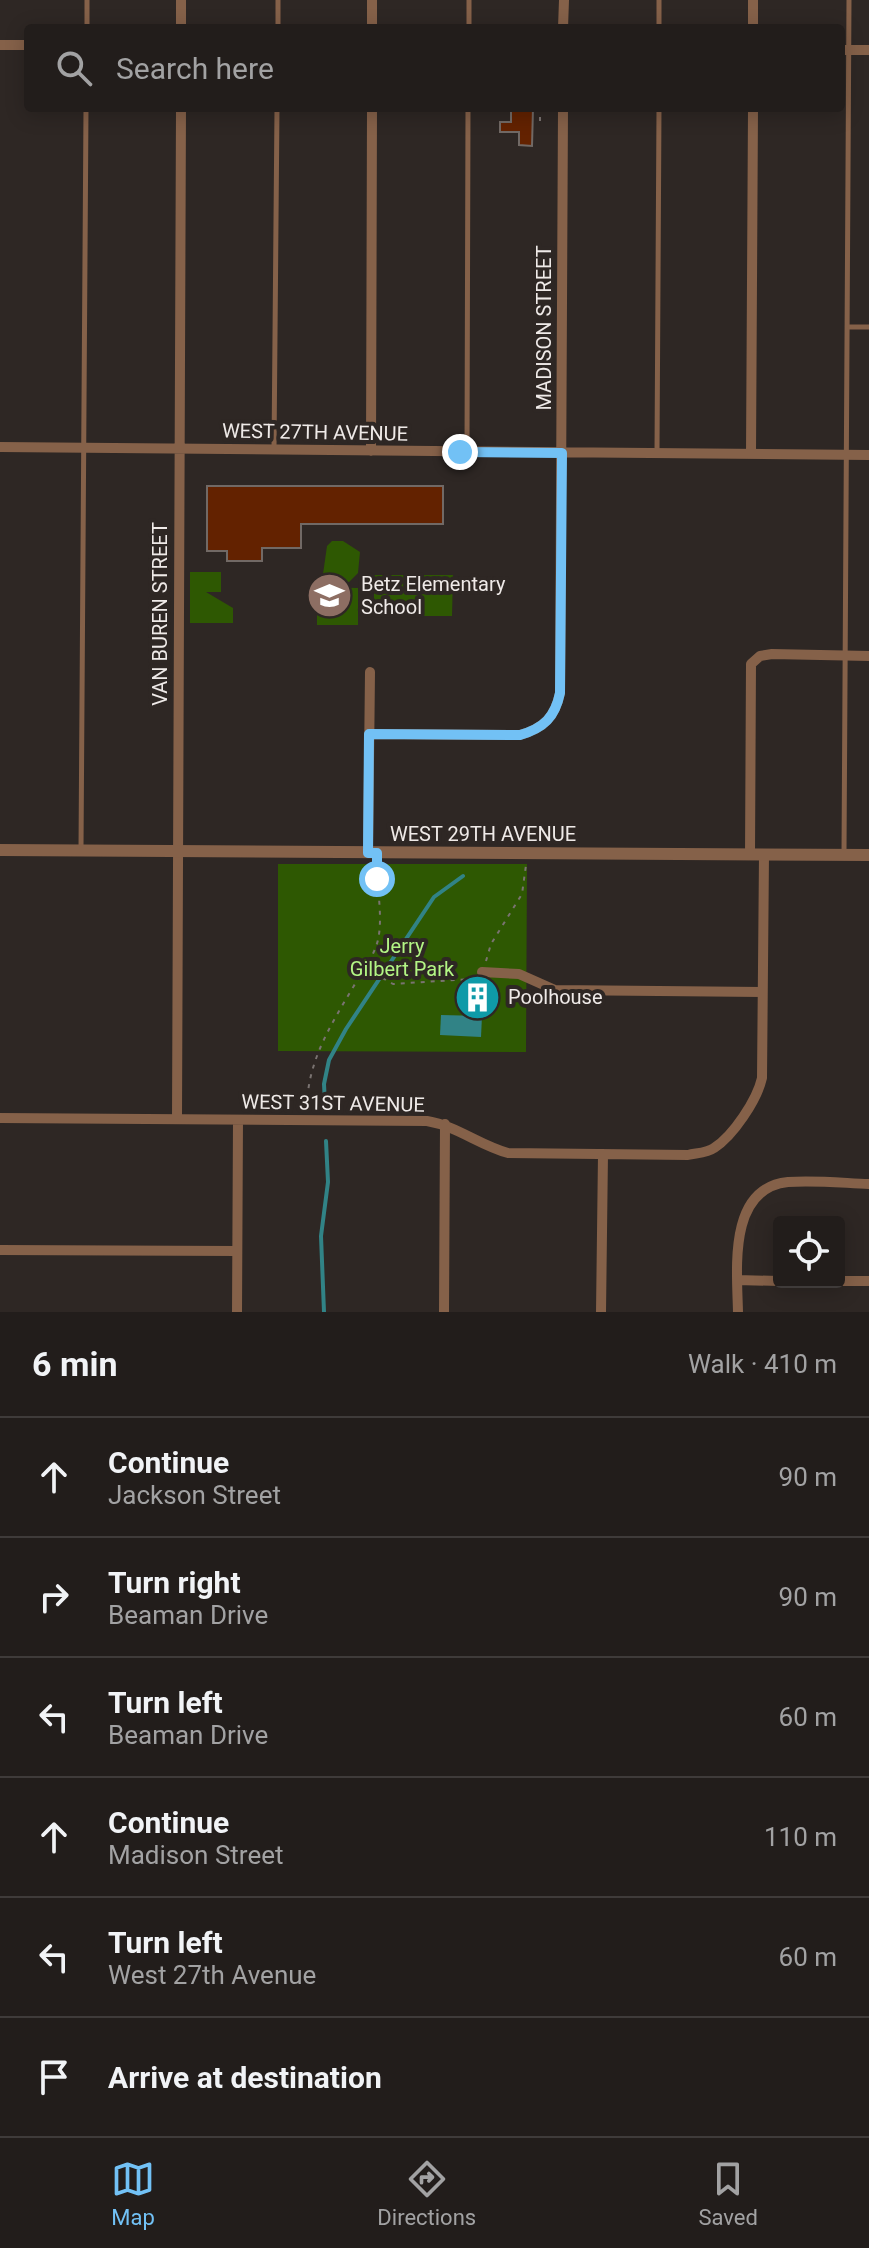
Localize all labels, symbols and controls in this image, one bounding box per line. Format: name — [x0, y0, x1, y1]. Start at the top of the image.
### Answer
search box — [24, 24, 845, 112]
icon: search — [52, 46, 96, 90]
text: Search here — [116, 51, 274, 86]
street label: MADISON STREET — [532, 245, 556, 411]
street label: WEST 27TH AVENUE — [222, 418, 408, 446]
route end — [442, 434, 478, 470]
street label: VAN BUREN STREET — [148, 522, 172, 706]
school or university icon: Betz Elementary School — [306, 572, 354, 620]
place label: Betz Elementary School — [361, 572, 506, 619]
street label: WEST 29TH AVENUE — [390, 822, 576, 846]
route start — [359, 861, 395, 897]
park label: Jerry Gilbert Park — [350, 934, 455, 981]
building icon: Poolhouse — [453, 973, 501, 1021]
place label: Poolhouse — [508, 985, 603, 1009]
street label: WEST 31ST AVENUE — [241, 1089, 425, 1117]
map controls — [773, 1216, 845, 1288]
button: locate — [773, 1216, 845, 1288]
text: 6 min — [32, 1344, 117, 1384]
text: Walk · 410 m — [688, 1349, 837, 1379]
text: Continue — [108, 1445, 229, 1480]
icon: ahead — [32, 1455, 76, 1499]
text: 90 m — [779, 1462, 837, 1492]
text: Jackson Street — [108, 1480, 281, 1510]
text: Turn right — [108, 1565, 241, 1600]
icon: right — [32, 1575, 76, 1619]
text: 90 m — [779, 1582, 837, 1612]
text: Beaman Drive — [108, 1600, 268, 1630]
text: Turn left — [108, 1685, 223, 1720]
icon: left — [32, 1695, 76, 1739]
text: 60 m — [779, 1702, 837, 1732]
text: Beaman Drive — [108, 1720, 268, 1750]
text: Continue — [108, 1805, 229, 1840]
icon: ahead — [32, 1815, 76, 1859]
text: 110 m — [764, 1822, 837, 1852]
text: Madison Street — [108, 1840, 283, 1870]
text: Turn left — [108, 1925, 223, 1960]
icon: left — [32, 1935, 76, 1979]
text: 60 m — [779, 1942, 837, 1972]
text: West 27th Avenue — [108, 1960, 316, 1990]
icon: arrive — [32, 2055, 76, 2099]
text: Arrive at destination — [108, 2060, 382, 2095]
tab: Map — [111, 2157, 155, 2230]
tab: Directions — [377, 2157, 476, 2230]
tab: Saved — [698, 2157, 758, 2230]

